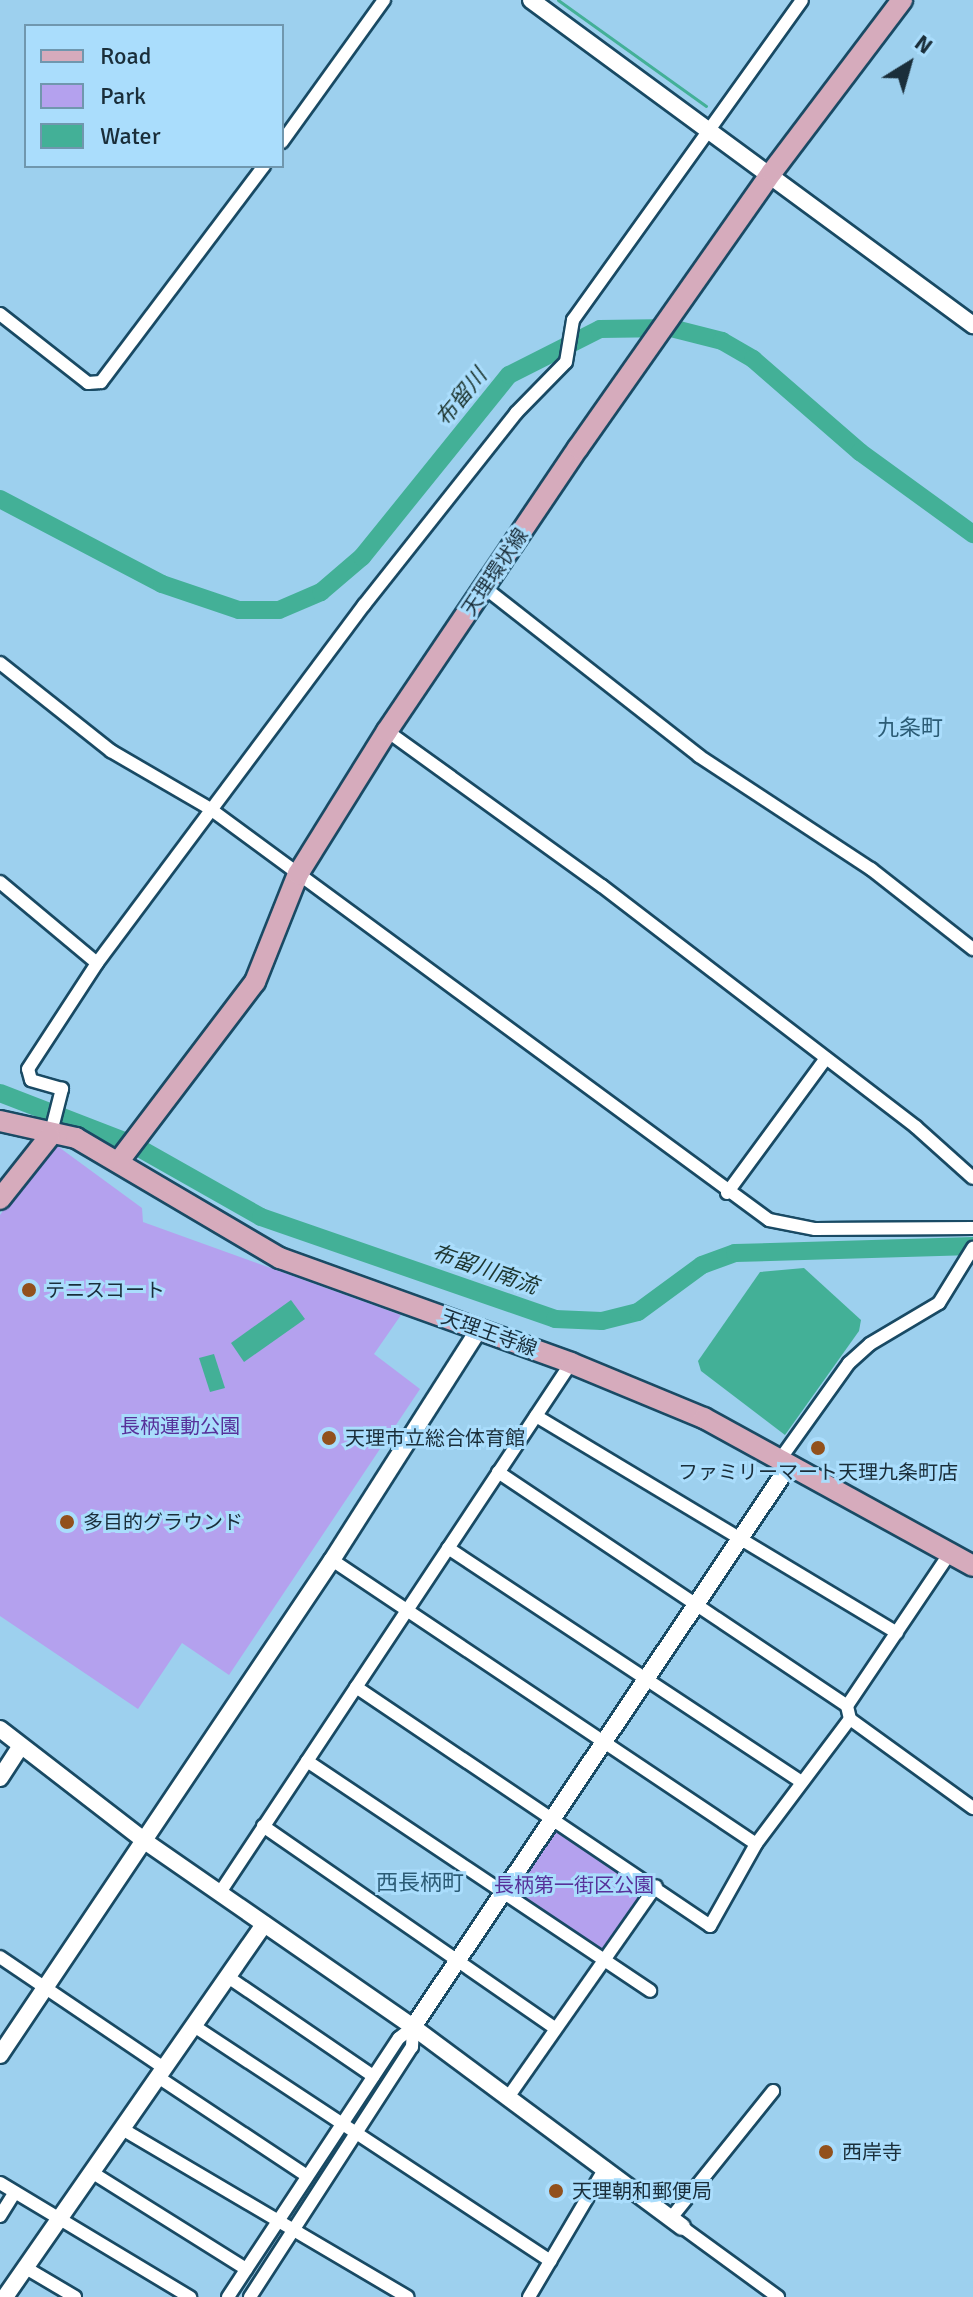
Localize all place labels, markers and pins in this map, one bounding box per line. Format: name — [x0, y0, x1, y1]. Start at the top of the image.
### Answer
place label: テニスコート — [45, 1278, 165, 1302]
marker: テニスコート — [20, 1281, 38, 1299]
place label: 天理市立総合体育館 — [345, 1426, 525, 1450]
marker: 天理市立総合体育館 — [320, 1429, 338, 1447]
marker: ファミリーマート天理九条町店 — [809, 1439, 827, 1457]
place label: ファミリーマート天理九条町店 — [678, 1460, 958, 1484]
place label: 多目的グラウンド — [83, 1510, 243, 1534]
marker: 多目的グラウンド — [58, 1513, 76, 1531]
place label: 西岸寺 — [842, 2140, 902, 2164]
marker: 西岸寺 — [817, 2143, 835, 2161]
place label: 天理朝和郵便局 — [572, 2179, 712, 2203]
marker: 天理朝和郵便局 — [547, 2182, 565, 2200]

